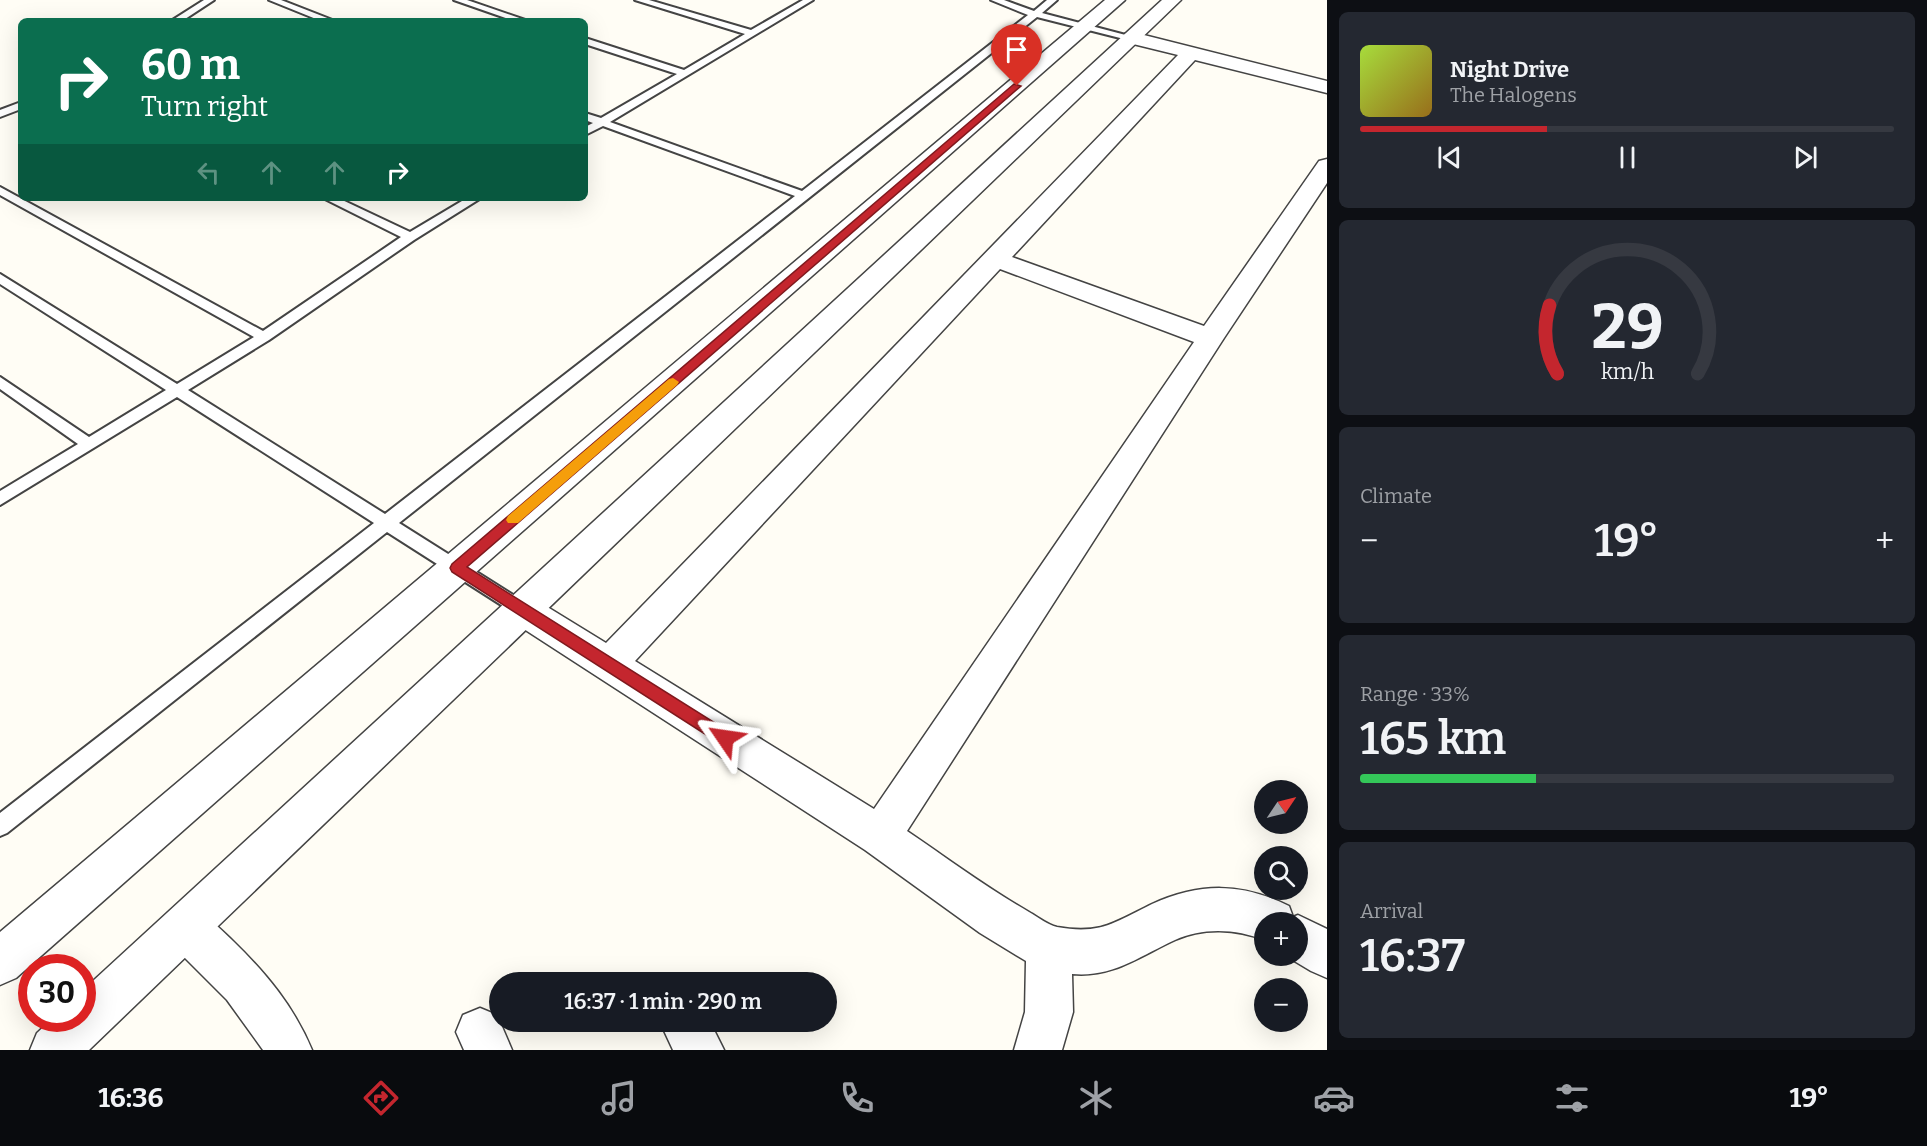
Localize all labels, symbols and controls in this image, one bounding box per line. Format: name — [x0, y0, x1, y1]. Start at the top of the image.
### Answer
pin — [991, 24, 1042, 86]
icon: arrive — [1000, 33, 1033, 66]
text: 60 m — [141, 40, 240, 90]
icon: right — [42, 42, 120, 120]
text: Night Drive — [1450, 56, 1569, 83]
text: The Halogens — [1450, 83, 1577, 107]
text: Turn right — [141, 91, 268, 123]
icon: previous — [1433, 141, 1466, 174]
icon: pause — [1611, 141, 1644, 174]
icon: next — [1789, 141, 1822, 174]
icon: left — [192, 156, 225, 189]
icon: ahead — [255, 156, 288, 189]
icon: ahead — [318, 156, 351, 189]
icon: right — [381, 156, 414, 189]
text: 29 — [1591, 291, 1663, 366]
text: km/h — [1600, 360, 1654, 386]
text: Climate — [1360, 484, 1432, 508]
text: 19° — [1594, 514, 1659, 568]
text: − — [1360, 521, 1378, 561]
text: + — [1875, 521, 1894, 561]
text: Range · 33% — [1360, 682, 1470, 706]
position arrow — [693, 706, 757, 770]
text: 165 km — [1360, 712, 1506, 766]
north arrow — [1254, 780, 1308, 834]
map controls — [1254, 780, 1308, 1032]
button: search — [1254, 846, 1308, 900]
text: Arrival — [1360, 899, 1423, 923]
button: + — [1254, 912, 1308, 966]
text: 16:37 — [1360, 929, 1465, 983]
speed limit sign: 30 — [18, 954, 96, 1032]
button: − — [1254, 978, 1308, 1032]
text: 16:37 · 1 min · 290 m — [564, 988, 762, 1015]
icon: directions — [360, 1077, 402, 1119]
icon: music — [598, 1077, 640, 1119]
icon: phone — [836, 1077, 878, 1119]
icon: climate — [1075, 1077, 1117, 1119]
icon: car — [1313, 1077, 1355, 1119]
icon: filters — [1551, 1077, 1593, 1119]
text: 16:36 — [98, 1082, 164, 1114]
text: 19° — [1790, 1082, 1829, 1114]

